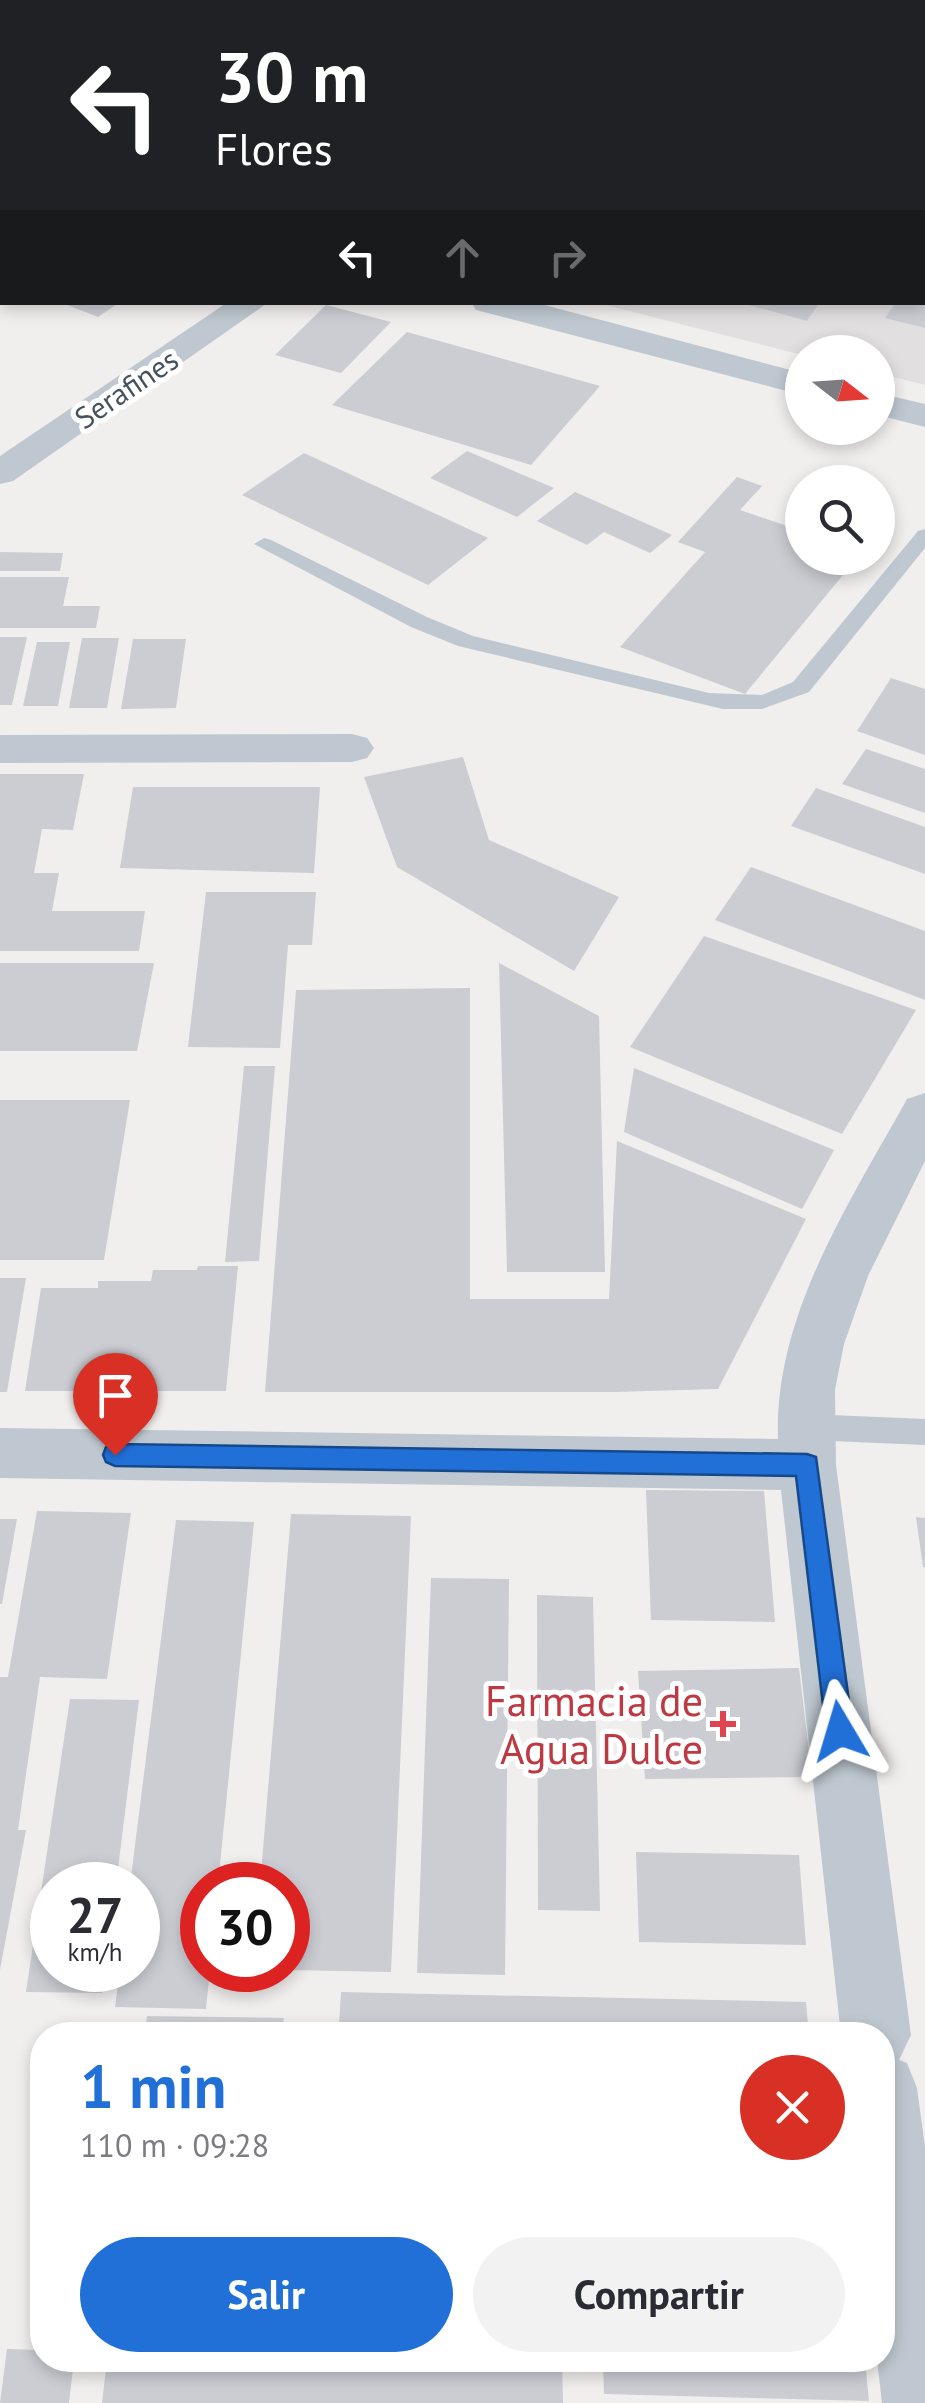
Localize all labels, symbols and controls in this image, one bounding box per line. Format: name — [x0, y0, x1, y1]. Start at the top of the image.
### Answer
text: 30 m — [215, 31, 368, 121]
icon: left — [50, 40, 180, 170]
text: Flores — [215, 119, 333, 177]
icon: left — [330, 230, 385, 285]
icon: ahead — [435, 230, 490, 285]
icon: right — [540, 230, 595, 285]
north arrow — [785, 335, 895, 445]
map controls — [785, 335, 895, 575]
street label: Serafines — [67, 339, 185, 437]
button: search — [785, 465, 895, 575]
pin — [73, 1353, 158, 1456]
icon: arrive — [88, 1368, 143, 1423]
place label: Farmacia de Agua Dulce — [485, 1673, 703, 1776]
position arrow — [788, 1679, 892, 1783]
marker: Farmacia de Agua Dulce — [712, 1713, 734, 1735]
speed limit sign: 30 — [180, 1862, 310, 1992]
text: 27 — [67, 1882, 123, 1947]
text: km/h — [68, 1936, 122, 1968]
text: 1 min — [80, 2047, 226, 2125]
button: close — [740, 2055, 845, 2160]
text: 110 m · 09:28 — [80, 2124, 269, 2166]
button: Salir — [80, 2237, 453, 2352]
button: Compartir — [473, 2237, 845, 2352]

